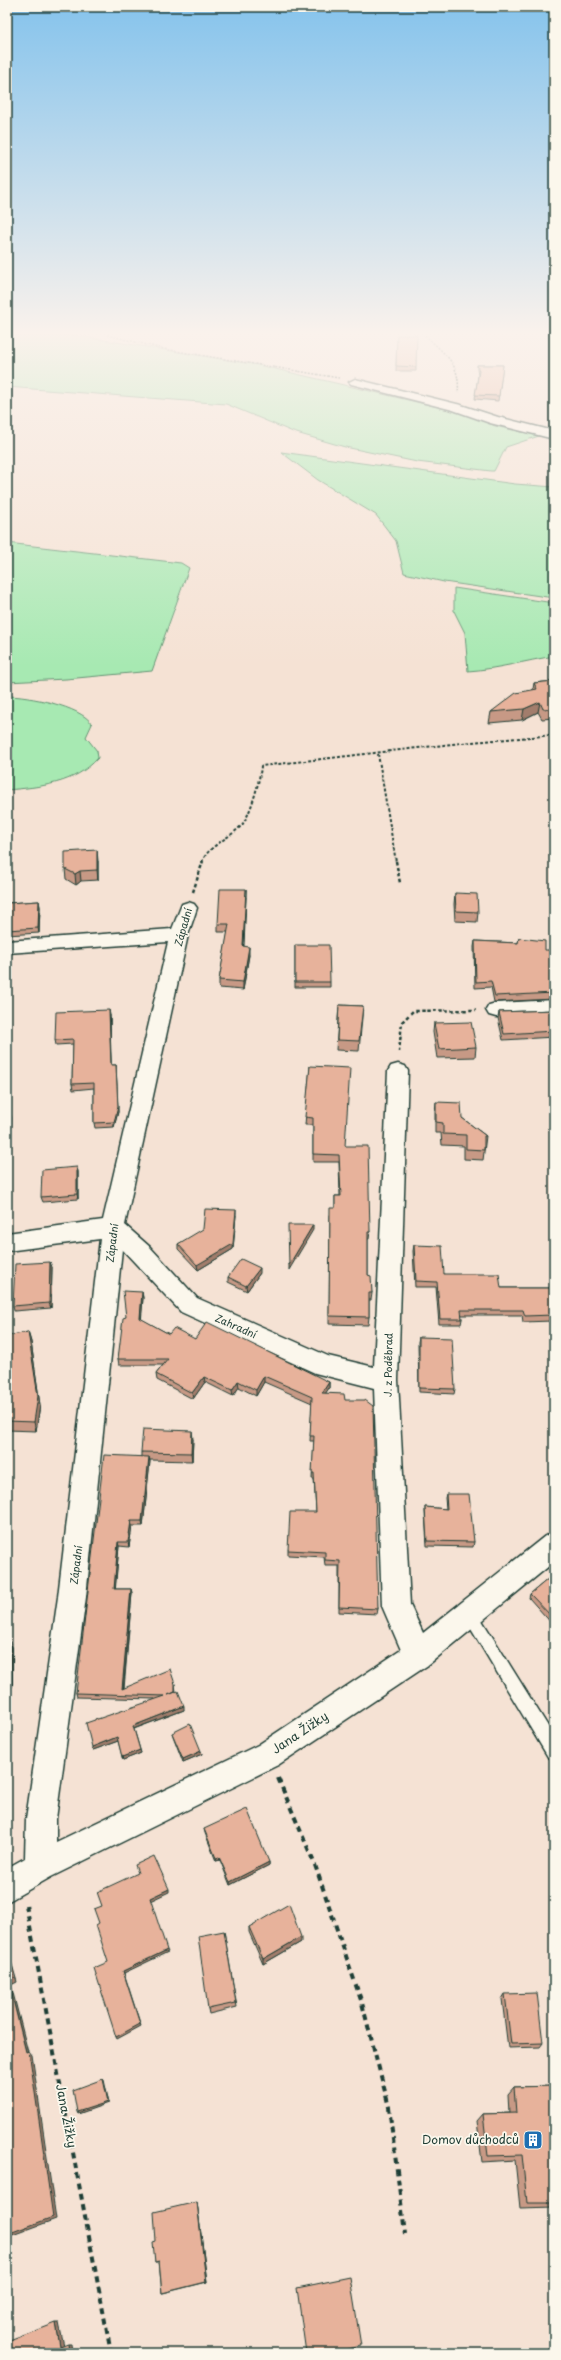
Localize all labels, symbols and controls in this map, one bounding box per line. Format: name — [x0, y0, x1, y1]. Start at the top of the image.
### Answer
street label: Západní — [170, 905, 195, 948]
street label: Západní — [102, 1222, 121, 1263]
street label: Zahradní — [213, 1310, 260, 1342]
street label: J. z Poděbrad — [379, 1333, 396, 1397]
street label: Západní — [66, 1544, 85, 1585]
street label: Jana Žižky — [268, 1707, 331, 1758]
street label: Jana Žižky — [52, 2082, 82, 2149]
building icon: Domov důchodců — [522, 2129, 544, 2151]
place label: Domov důchodců — [422, 2130, 519, 2148]

